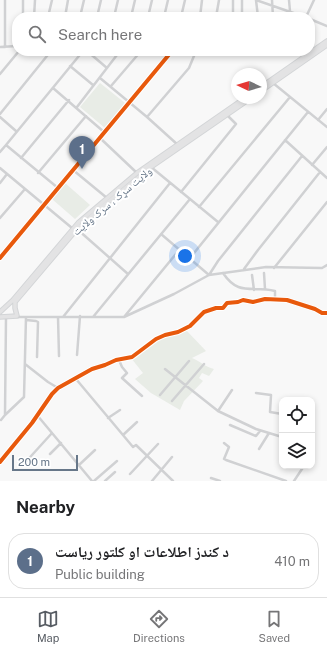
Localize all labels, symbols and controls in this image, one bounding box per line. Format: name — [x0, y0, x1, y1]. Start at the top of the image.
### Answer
search box — [12, 12, 315, 56]
icon: search — [26, 23, 48, 45]
text: Search here — [58, 26, 142, 43]
north arrow — [231, 68, 267, 104]
pin: 1 — [69, 136, 95, 169]
street label: ولایت سړک ، سرک ولایت — [70, 164, 155, 238]
your location — [175, 246, 195, 266]
map controls — [279, 397, 315, 469]
button: locate — [279, 397, 315, 433]
button: layers — [279, 433, 315, 469]
scale bar — [12, 453, 78, 472]
text: 200 m — [18, 456, 50, 468]
text: Nearby — [16, 497, 75, 517]
text: د کندز اطلاعات او کلتور ریاست — [55, 543, 229, 560]
text: 1 — [27, 554, 33, 569]
text: 410 m — [274, 554, 310, 569]
text: Public building — [55, 567, 145, 582]
tab: Map — [37, 608, 59, 644]
tab: Directions — [133, 608, 185, 644]
tab: Saved — [259, 608, 290, 644]

